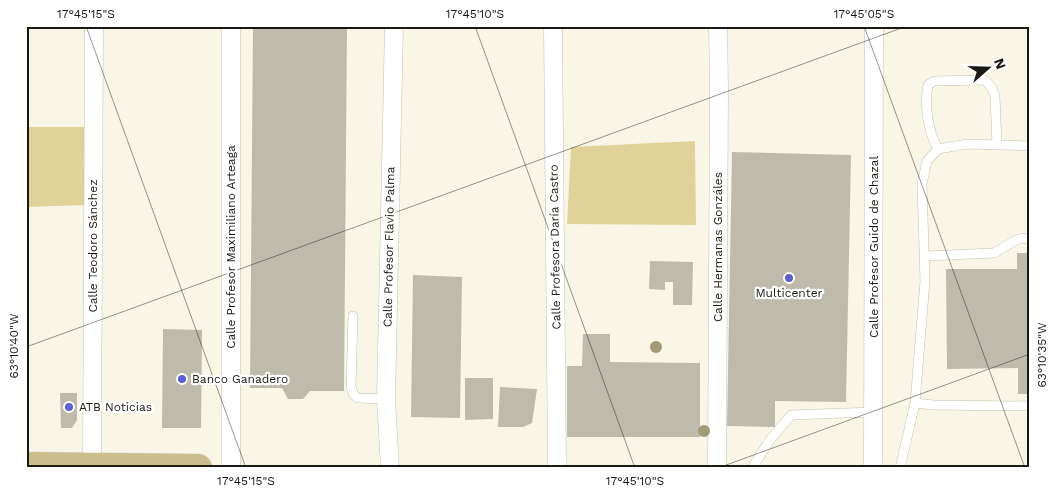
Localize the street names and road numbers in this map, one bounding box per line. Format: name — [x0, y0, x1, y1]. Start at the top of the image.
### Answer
street label: Calle Profesor Maximiliano Arteaga — [224, 145, 238, 349]
street label: Calle Profesor Guido de Chazal — [867, 156, 881, 338]
street label: Calle Profesora Daría Castro — [547, 164, 563, 330]
street label: Calle Profesor Flavio Palma — [381, 166, 397, 327]
street label: Calle Hermanas Gonzáles — [711, 172, 725, 322]
street label: Calle Teodoro Sánchez — [86, 179, 100, 313]

